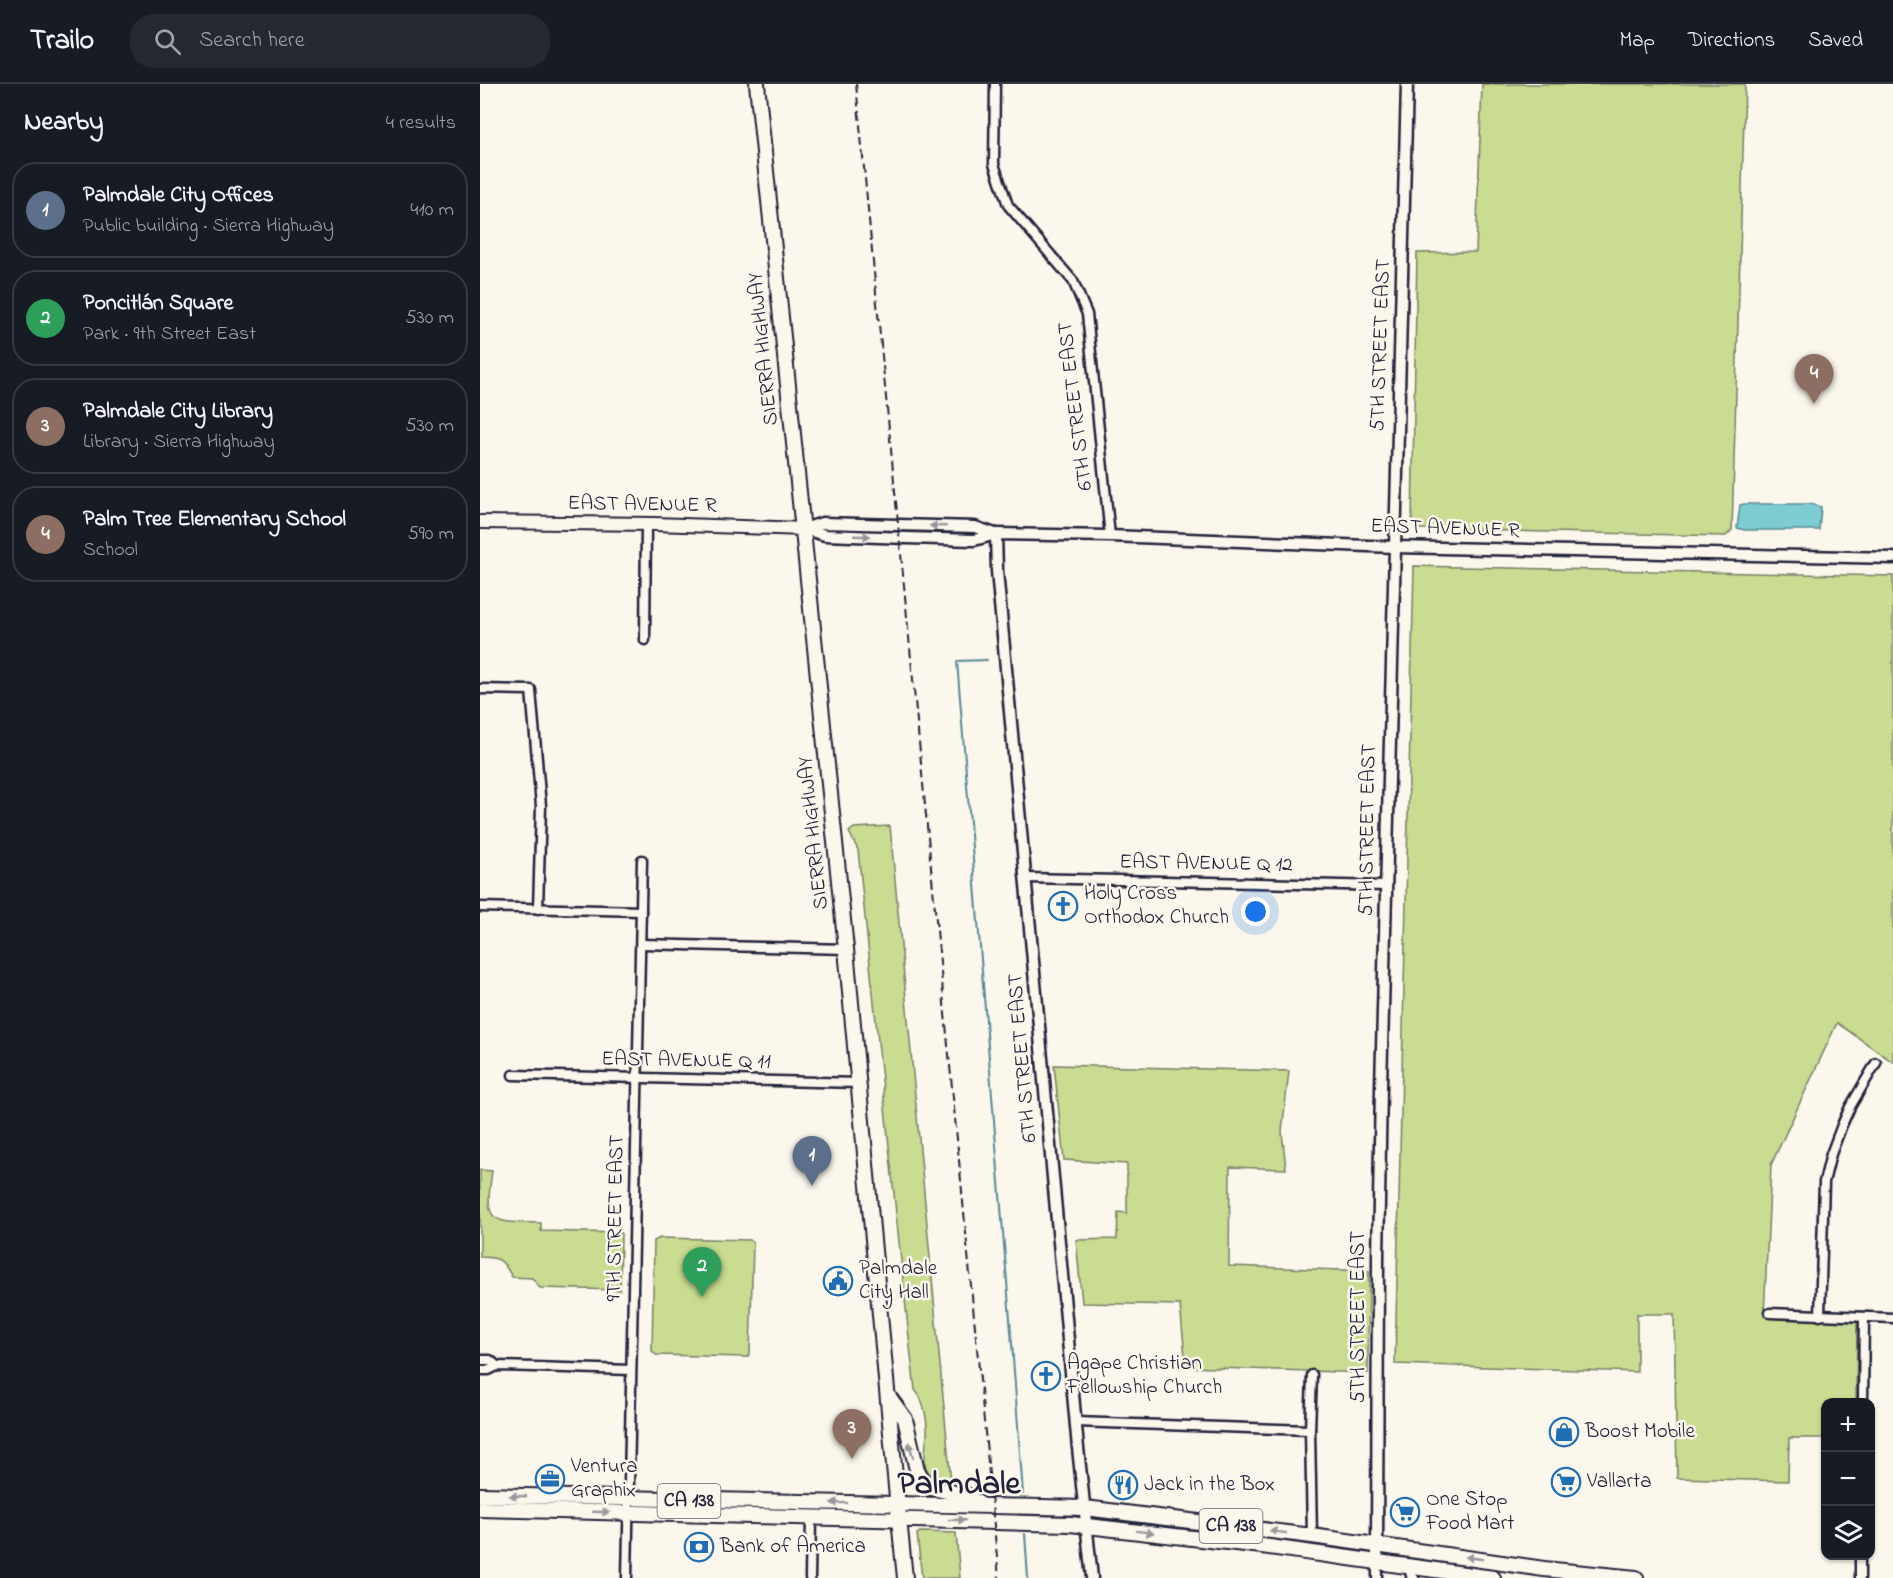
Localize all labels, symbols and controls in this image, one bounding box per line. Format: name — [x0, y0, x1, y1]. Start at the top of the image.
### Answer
search box — [130, 14, 550, 68]
text: Trailo — [30, 21, 94, 62]
icon: search — [151, 25, 184, 58]
text: Search here — [199, 25, 305, 57]
text: Map — [1619, 26, 1655, 56]
text: Directions — [1688, 26, 1775, 56]
text: Saved — [1808, 26, 1863, 56]
text: Nearby — [24, 104, 103, 142]
text: 4 results — [386, 109, 456, 138]
text: Palmdale City Offices — [83, 180, 274, 212]
text: 1 — [42, 196, 49, 225]
text: 410 m — [410, 196, 454, 225]
text: Public building · Sierra Highway — [83, 212, 334, 241]
street label: 5TH STREET EAST — [1363, 258, 1399, 432]
street label: SIERRA HIGHWAY — [741, 271, 787, 427]
text: Poncitlán Square — [83, 288, 233, 320]
text: 2 — [41, 304, 50, 333]
text: 530 m — [405, 304, 454, 333]
text: Park · 9th Street East — [83, 320, 256, 349]
street label: 6TH STREET EAST — [1051, 320, 1101, 492]
pin: 4 — [1794, 354, 1834, 404]
text: Palmdale City Library — [83, 396, 273, 428]
text: 3 — [41, 412, 50, 441]
text: 530 m — [405, 412, 454, 441]
text: Library · Sierra Highway — [83, 428, 275, 457]
street label: EAST AVENUE R — [567, 489, 717, 521]
text: Palm Tree Elementary School — [83, 504, 346, 536]
street label: EAST AVENUE R — [1370, 511, 1520, 547]
text: 4 — [41, 520, 50, 549]
text: 590 m — [407, 520, 454, 549]
one-way arrow — [929, 521, 948, 531]
one-way arrow — [852, 532, 871, 541]
text: School — [83, 536, 138, 565]
street label: 5TH STREET EAST — [1351, 743, 1385, 917]
street label: SIERRA HIGHWAY — [791, 755, 837, 911]
street label: EAST AVENUE Q 12 — [1119, 847, 1293, 881]
place label: Holy Cross Orthodox Church — [1084, 879, 1229, 933]
church icon: Holy Cross Orthodox Church — [1047, 890, 1079, 922]
your location — [1241, 897, 1270, 926]
street label: 6TH STREET EAST — [1001, 972, 1045, 1144]
street label: EAST AVENUE Q 11 — [601, 1045, 771, 1077]
street label: 9TH STREET EAST — [600, 1134, 632, 1302]
pin: 1 — [792, 1136, 832, 1186]
street label: 5TH STREET EAST — [1344, 1231, 1374, 1403]
pin: 2 — [682, 1248, 722, 1297]
place label: Palmdale City Hall — [859, 1254, 938, 1310]
public building icon: Palmdale City Hall — [822, 1265, 854, 1297]
place label: Agape Christian Fellowship Church — [1066, 1349, 1222, 1403]
church icon: Agape Christian Fellowship Church — [1030, 1360, 1062, 1392]
map controls — [1821, 1398, 1875, 1560]
button: + — [1821, 1398, 1875, 1452]
pin: 3 — [832, 1410, 872, 1459]
shop icon: Boost Mobile — [1548, 1416, 1580, 1448]
place label: Boost Mobile — [1584, 1417, 1695, 1447]
one-way arrow — [906, 1440, 916, 1459]
place label: Ventura Graphix — [570, 1452, 638, 1506]
button: − — [1821, 1452, 1875, 1506]
district label: Palmdale — [898, 1461, 1022, 1509]
office icon: Ventura Graphix — [534, 1463, 566, 1495]
supermarket icon: Vallarta — [1550, 1466, 1582, 1498]
place label: Vallarta — [1586, 1467, 1652, 1497]
restaurant icon: Jack in the Box — [1107, 1469, 1139, 1501]
place label: Jack in the Box — [1144, 1470, 1275, 1500]
road number: CA 138 — [658, 1484, 720, 1518]
place label: One Stop Food Mart — [1425, 1485, 1514, 1539]
one-way arrow — [509, 1491, 528, 1500]
supermarket icon: One Stop Food Mart — [1389, 1496, 1421, 1528]
one-way arrow — [829, 1499, 848, 1508]
button: layers — [1821, 1506, 1875, 1560]
one-way arrow — [592, 1508, 611, 1517]
road number: CA 138 — [1200, 1509, 1263, 1543]
one-way arrow — [948, 1515, 967, 1525]
one-way arrow — [1135, 1527, 1154, 1537]
one-way arrow — [1269, 1527, 1288, 1537]
bank icon: Bank of America — [683, 1531, 715, 1563]
place label: Bank of America — [719, 1532, 866, 1562]
one-way arrow — [1464, 1554, 1483, 1563]

